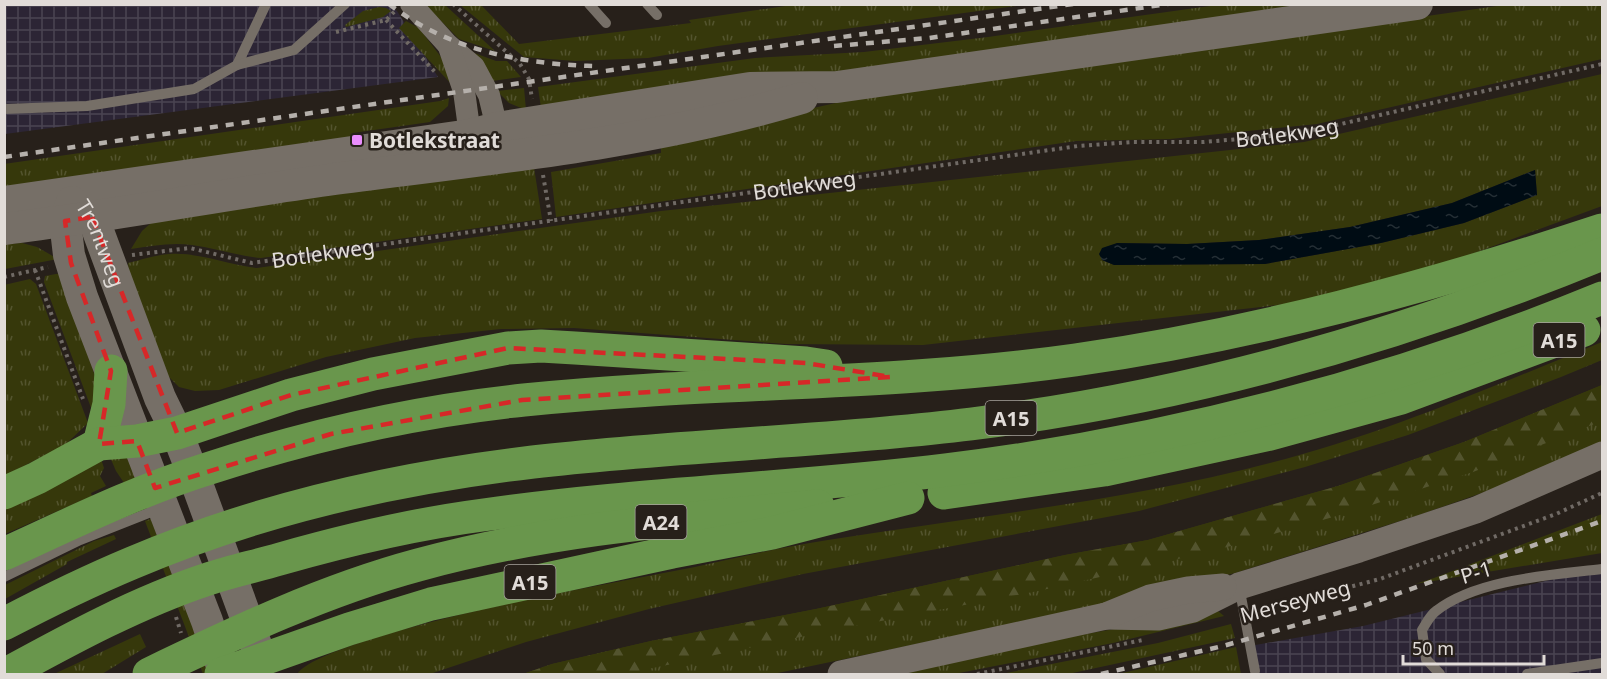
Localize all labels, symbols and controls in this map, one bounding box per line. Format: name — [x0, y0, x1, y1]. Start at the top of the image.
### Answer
street label: Botlekweg — [1234, 111, 1341, 153]
place label: Botlekstraat — [369, 126, 500, 154]
marker: Botlekstraat — [350, 133, 364, 147]
street label: Botlekweg — [751, 164, 858, 206]
street label: Trentweg — [70, 194, 132, 291]
street label: Botlekweg — [270, 232, 376, 274]
road number: A15 — [1534, 323, 1584, 357]
road number: A15 — [986, 401, 1036, 435]
road number: A24 — [636, 505, 686, 539]
street label: P-1 — [1457, 554, 1495, 590]
road number: A15 — [504, 565, 556, 599]
street label: Merseyweg — [1237, 573, 1353, 629]
scale bar — [1403, 628, 1544, 666]
text: 50 m — [1412, 636, 1454, 660]

